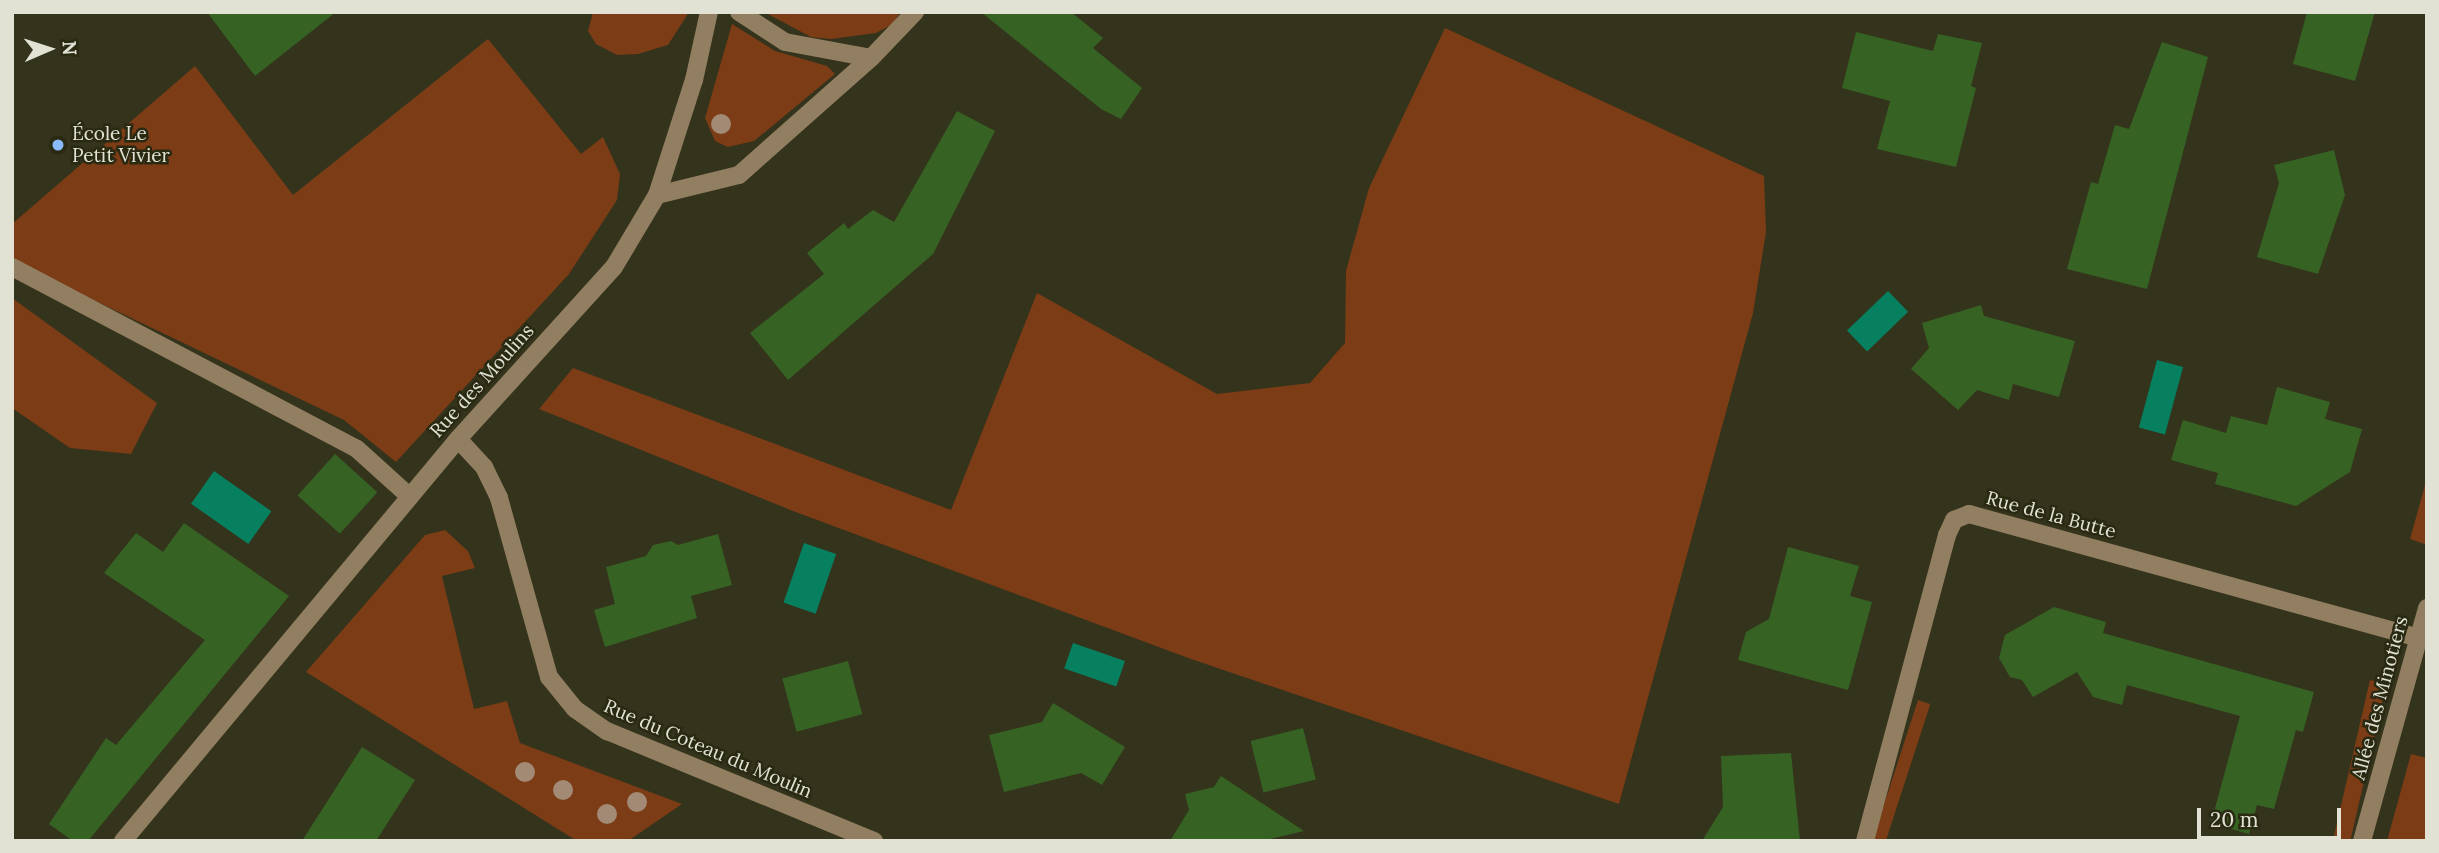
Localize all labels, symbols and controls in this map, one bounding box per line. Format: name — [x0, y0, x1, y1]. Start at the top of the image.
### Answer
north arrow — [14, 14, 84, 84]
text: N — [58, 40, 82, 56]
place label: École Le Petit Vivier — [72, 123, 170, 167]
marker: École Le Petit Vivier — [50, 137, 66, 153]
street label: Rue des Moulins — [425, 320, 539, 442]
street label: Rue de la Butte — [1984, 487, 2118, 543]
street label: Allée des Minotiers — [2347, 614, 2413, 782]
street label: Rue du Coteau du Moulin — [601, 695, 815, 803]
scale bar — [2201, 794, 2344, 838]
text: 20 m — [2210, 806, 2259, 833]

